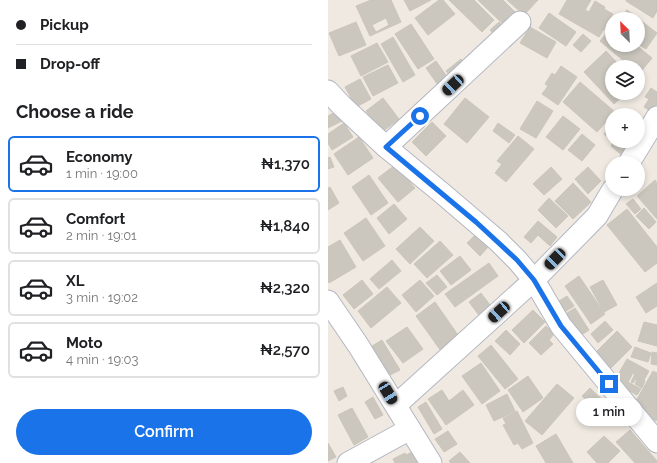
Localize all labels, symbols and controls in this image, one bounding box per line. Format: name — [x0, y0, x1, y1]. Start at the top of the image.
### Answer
north arrow — [605, 12, 645, 52]
map controls — [605, 12, 645, 196]
text: Pickup — [40, 16, 89, 34]
text: Drop-off — [40, 55, 100, 73]
button: layers — [605, 60, 645, 100]
car — [440, 72, 466, 98]
text: Choose a ride — [16, 101, 134, 122]
route start — [411, 107, 429, 125]
button: + — [605, 108, 645, 148]
icon: car — [18, 146, 54, 182]
text: Economy — [66, 148, 133, 166]
text: ₦1,370 — [261, 155, 310, 173]
button: − — [605, 156, 645, 196]
text: 1 min · 19:00 — [66, 166, 138, 181]
icon: car — [18, 208, 54, 244]
text: Comfort — [66, 210, 125, 228]
text: ₦1,840 — [260, 217, 310, 235]
text: 2 min · 19:01 — [66, 228, 137, 243]
car — [542, 246, 568, 272]
icon: car — [18, 270, 54, 306]
text: XL — [66, 272, 84, 290]
text: ₦2,320 — [260, 279, 310, 297]
text: 3 min · 19:02 — [66, 290, 138, 305]
car — [486, 300, 512, 324]
icon: car — [18, 332, 54, 368]
text: Moto — [66, 334, 103, 352]
text: ₦2,570 — [260, 341, 310, 359]
text: 4 min · 19:03 — [66, 352, 138, 367]
route end — [600, 375, 618, 393]
car — [377, 380, 399, 406]
callout: 1 min — [576, 398, 642, 426]
text: 1 min — [593, 404, 625, 419]
button: Confirm — [16, 409, 312, 455]

